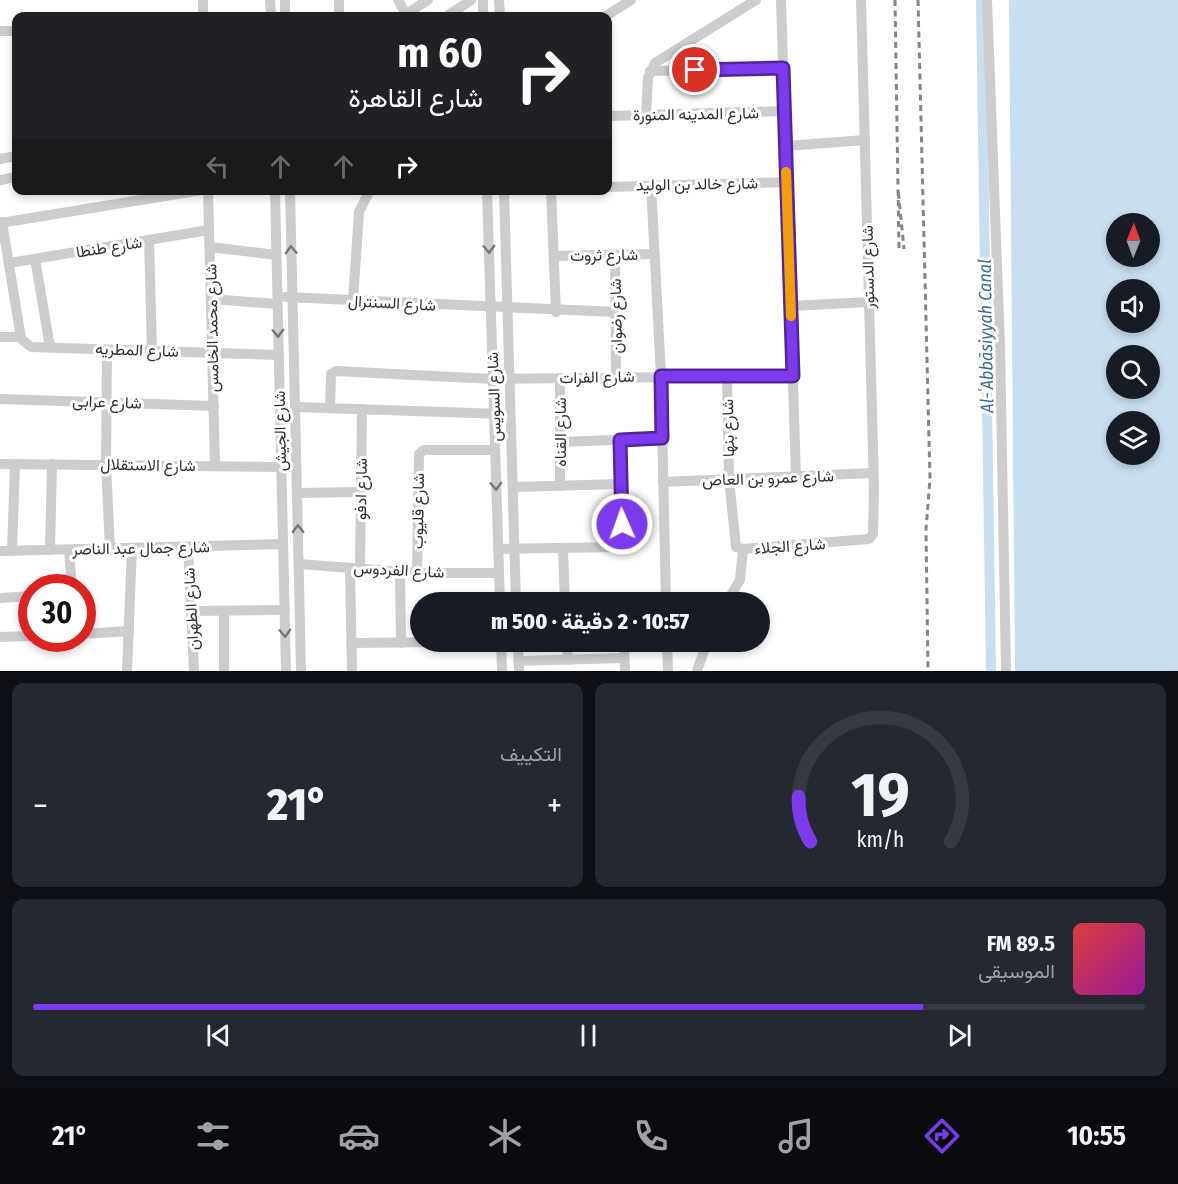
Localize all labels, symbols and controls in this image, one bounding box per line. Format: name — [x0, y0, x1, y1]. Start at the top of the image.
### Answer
text: 60 m — [397, 28, 483, 78]
icon: right — [504, 36, 582, 114]
pin — [669, 44, 720, 95]
icon: arrive — [678, 53, 711, 86]
text: شارع القاهرة — [348, 82, 483, 114]
street label: شارع المدينه المنورة — [633, 103, 759, 127]
icon: left — [201, 150, 234, 183]
icon: ahead — [264, 150, 297, 183]
icon: ahead — [327, 150, 360, 183]
icon: right — [390, 150, 423, 183]
street label: شارع خالد بن الوليد — [636, 173, 758, 197]
north arrow — [1106, 213, 1160, 267]
map controls — [1106, 213, 1160, 465]
street label: شارع الدستور — [858, 225, 880, 310]
street label: شارع طنطا — [75, 232, 144, 264]
one-way arrow — [482, 244, 495, 253]
one-way arrow — [285, 245, 298, 254]
street label: شارع ثروت — [570, 245, 638, 267]
water label: Al-ʿAbbāsiyyah Canal — [974, 259, 998, 414]
street label: شارع محمد الخامس — [201, 264, 225, 392]
street label: شارع رضوان — [606, 278, 628, 354]
button: sound — [1106, 279, 1160, 333]
street label: شارع السنترال — [347, 291, 436, 317]
one-way arrow — [271, 328, 284, 337]
street label: شارع المطريه — [95, 339, 179, 363]
button: search — [1106, 345, 1160, 399]
street label: شارع السويس — [483, 352, 507, 442]
street label: شارع الفرات — [559, 367, 635, 389]
street label: شارع الجيش — [270, 390, 292, 472]
street label: شارع عرابى — [72, 391, 142, 415]
street label: شارع القناه — [551, 397, 572, 467]
street label: شارع بنها — [718, 399, 740, 457]
button: layers — [1106, 411, 1160, 465]
street label: شارع الاستقلال — [100, 455, 196, 477]
street label: شارع ادفو — [351, 458, 373, 520]
street label: شارع عمرو بن العاص — [702, 466, 834, 492]
street label: شارع قليوب — [408, 473, 430, 549]
one-way arrow — [490, 481, 503, 490]
position arrow — [590, 492, 654, 556]
one-way arrow — [292, 524, 304, 533]
street label: شارع الجلاء — [754, 534, 826, 560]
street label: شارع جمال عبد الناصر — [71, 537, 210, 561]
street label: شارع الفردوس — [353, 558, 445, 584]
street label: شارع الطهران — [179, 567, 205, 651]
speed limit sign: 30 — [18, 574, 96, 652]
text: 10:57 · 2 دقيقة · 500 m — [491, 608, 689, 635]
one-way arrow — [279, 628, 291, 637]
text: التكييف — [500, 742, 562, 766]
text: 19 — [851, 758, 910, 833]
text: 21° — [267, 778, 328, 832]
text: − — [33, 786, 48, 826]
text: + — [547, 786, 562, 826]
text: km/h — [857, 827, 904, 853]
text: 89.5 FM — [987, 930, 1055, 957]
text: الموسيقى — [978, 959, 1055, 983]
icon: previous — [202, 1019, 235, 1052]
icon: pause — [572, 1019, 605, 1052]
icon: next — [943, 1019, 976, 1052]
icon: filters — [192, 1115, 234, 1157]
icon: car — [338, 1115, 380, 1157]
icon: climate — [484, 1115, 526, 1157]
icon: phone — [630, 1115, 672, 1157]
icon: music — [775, 1115, 817, 1157]
icon: directions — [921, 1115, 963, 1157]
text: 21° — [52, 1120, 88, 1152]
text: 10:55 — [1067, 1120, 1126, 1152]

